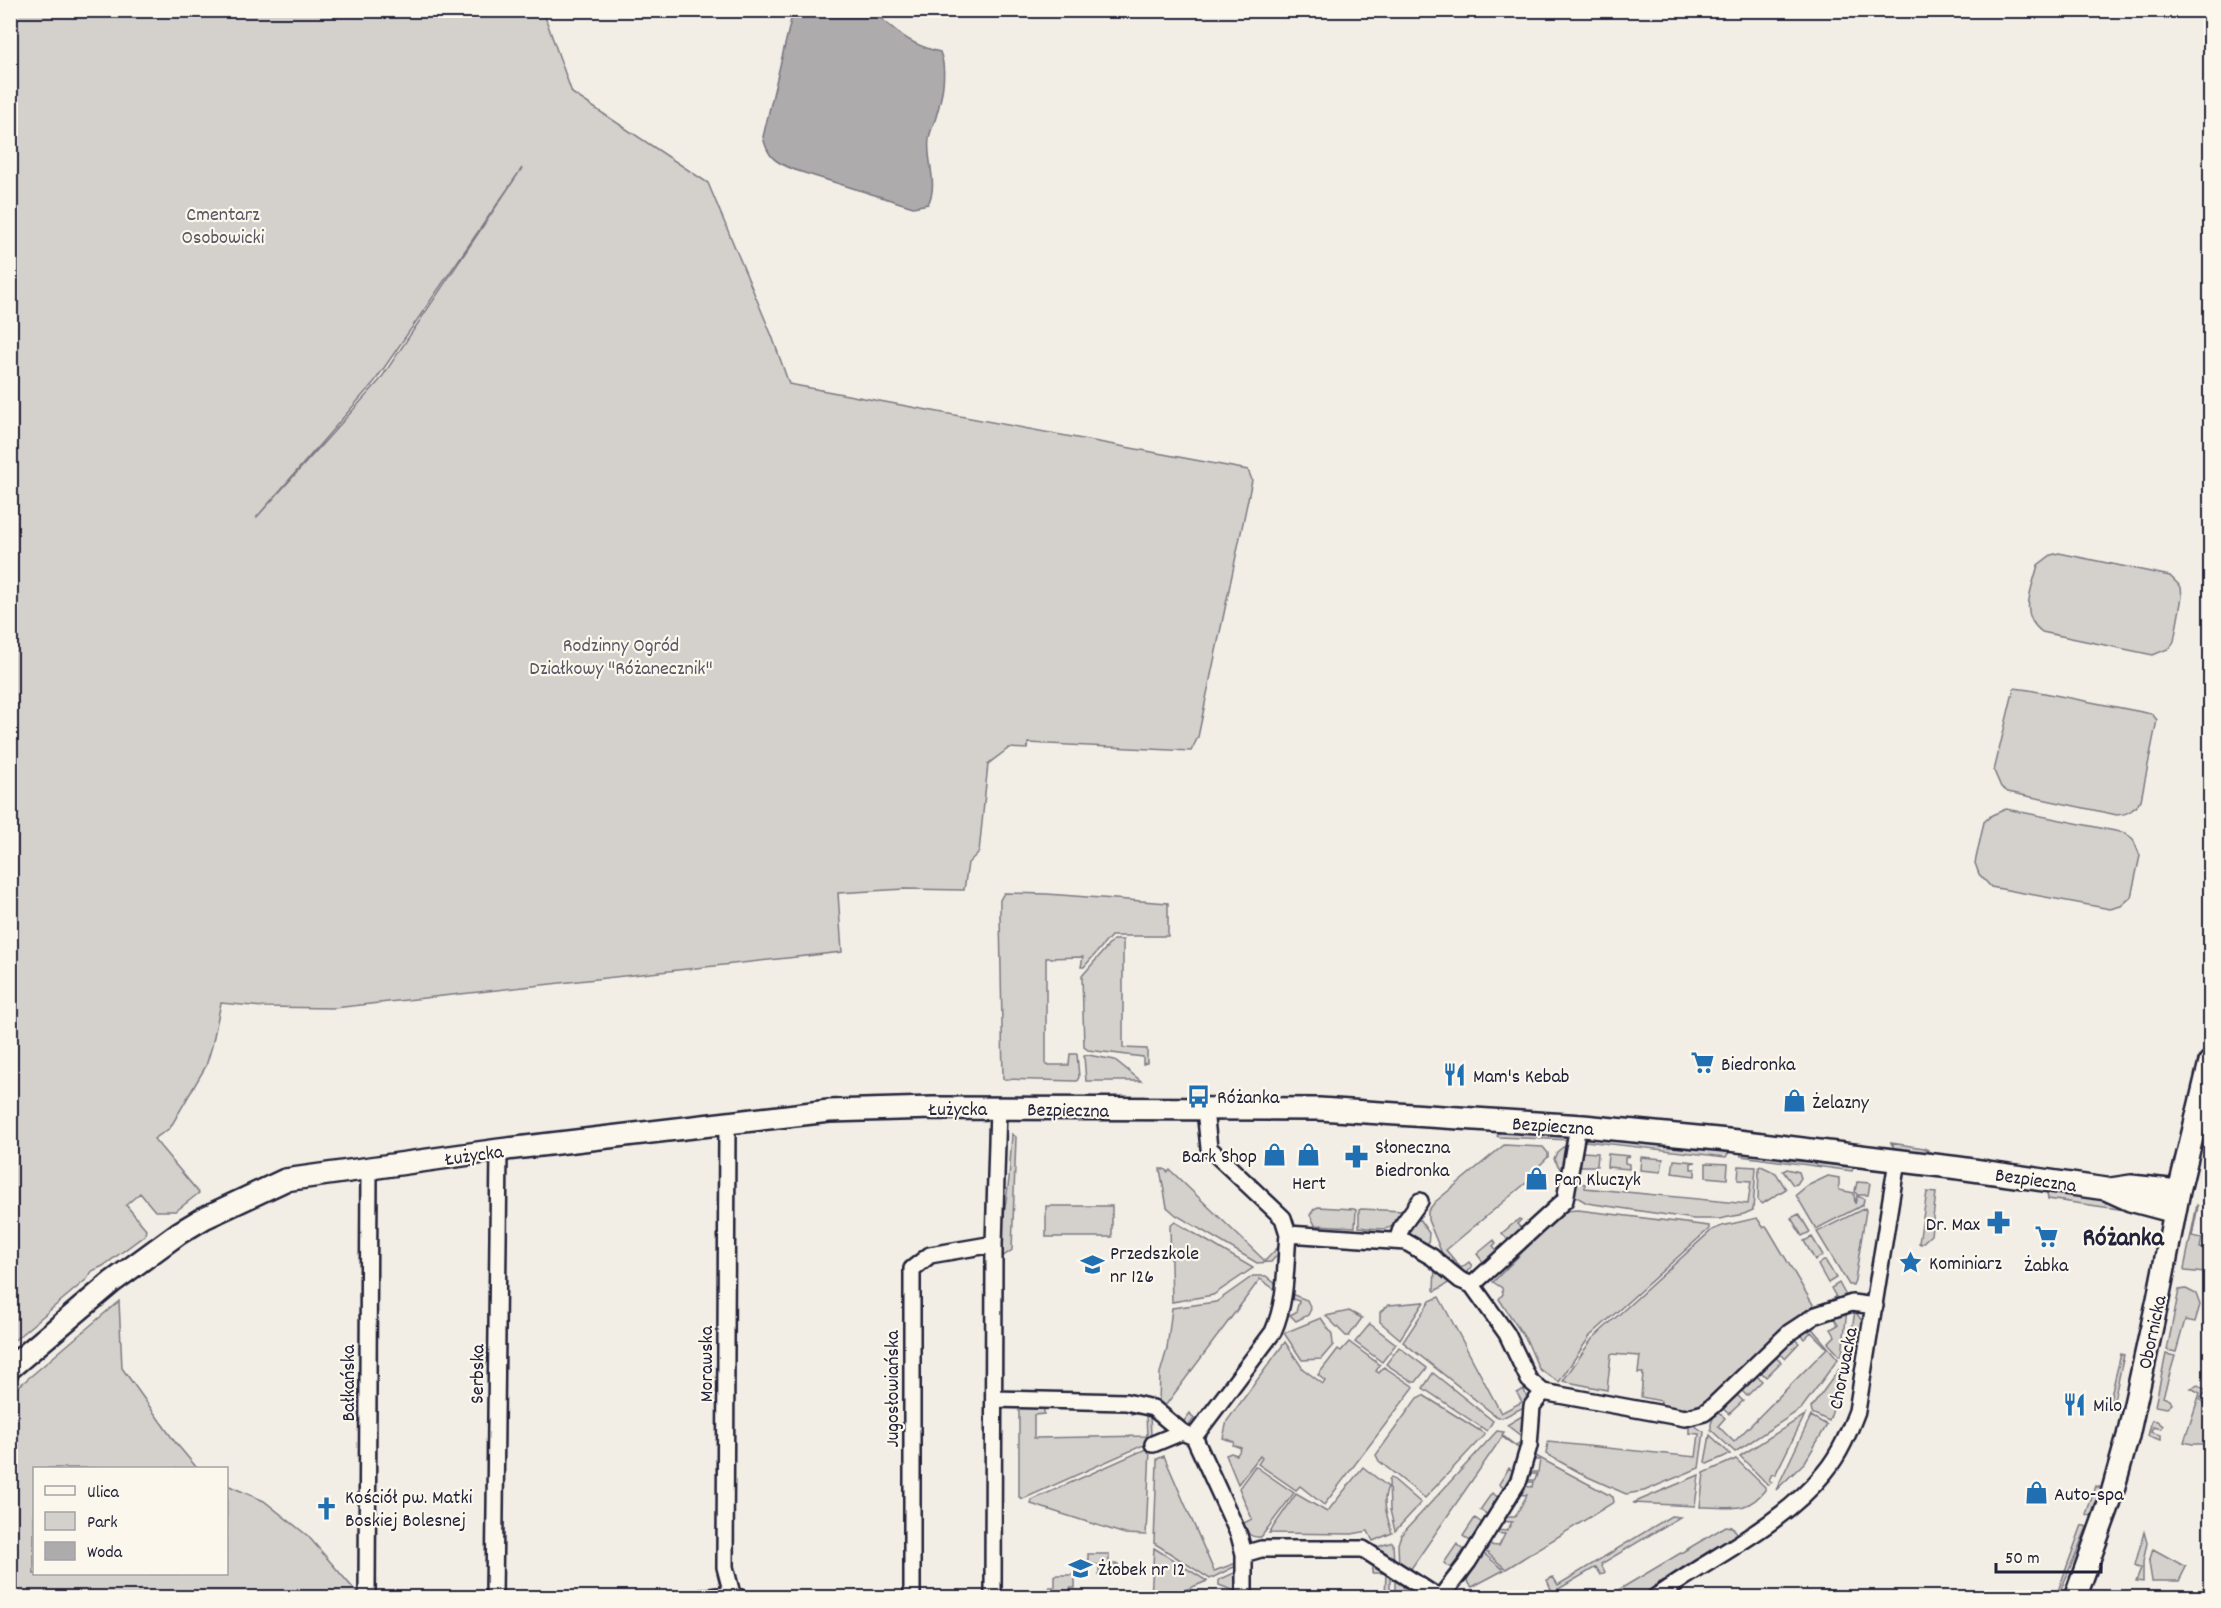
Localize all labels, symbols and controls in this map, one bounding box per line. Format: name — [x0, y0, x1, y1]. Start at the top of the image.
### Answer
park label: Cmentarz Osobowicki — [182, 202, 265, 253]
park label: Rodzinny Ogród Działkowy "Różanecznik" — [529, 633, 713, 684]
supermarket icon: Biedronka — [1690, 1050, 1716, 1076]
place label: Biedronka — [1721, 1052, 1796, 1080]
restaurant icon: Mam's Kebab — [1442, 1062, 1468, 1088]
place label: Mam's Kebab — [1473, 1064, 1570, 1092]
bus stop icon: Różanka — [1186, 1083, 1212, 1109]
place label: Różanka — [1217, 1085, 1280, 1113]
shop icon: Żelazny — [1781, 1088, 1807, 1114]
place label: Żelazny — [1812, 1090, 1870, 1118]
street label: Łużycka — [928, 1097, 988, 1125]
street label: Bezpieczna — [1027, 1097, 1110, 1127]
street label: Bezpieczna — [1511, 1111, 1595, 1145]
place label: Słoneczna Biedronka — [1375, 1135, 1451, 1186]
street label: Łużycka — [443, 1139, 506, 1175]
shop icon: Hert — [1296, 1141, 1322, 1167]
shop icon: Bark Shop — [1262, 1142, 1288, 1168]
place label: Bark Shop — [1182, 1144, 1257, 1172]
pharmacy icon: Słoneczna Biedronka — [1344, 1144, 1370, 1170]
street label: Bezpieczna — [1993, 1162, 2079, 1202]
shop icon: Pan Kluczyk — [1523, 1165, 1549, 1191]
place label: Pan Kluczyk — [1554, 1167, 1641, 1195]
place label: Hert — [1292, 1171, 1326, 1199]
pharmacy icon: Dr. Max — [1985, 1210, 2011, 1236]
place label: Dr. Max — [1926, 1212, 1981, 1240]
district label: Różanka — [2082, 1221, 2164, 1258]
supermarket icon: Żabka — [2033, 1224, 2059, 1250]
place label: Przedszkole nr 126 — [1110, 1241, 1199, 1292]
place icon: Kominiarz — [1898, 1249, 1924, 1275]
school or university icon: Przedszkole nr 126 — [1079, 1251, 1105, 1277]
place label: Kominiarz — [1929, 1251, 2002, 1279]
place label: Żabka — [2024, 1253, 2069, 1281]
street label: Obornicka — [2132, 1292, 2176, 1372]
street label: Chorwacka — [1823, 1324, 1867, 1412]
street label: Morawska — [694, 1325, 722, 1402]
street label: Jugosłowiańska — [880, 1330, 908, 1448]
street label: Serbska — [464, 1343, 494, 1404]
street label: Bałkańska — [336, 1344, 364, 1421]
restaurant icon: Milo — [2062, 1391, 2088, 1417]
place label: Milo — [2093, 1393, 2122, 1421]
legend — [33, 1467, 228, 1575]
shop icon: Auto-spa — [2023, 1480, 2049, 1506]
text: Ulica — [87, 1481, 119, 1506]
place label: Auto-spa — [2054, 1482, 2124, 1510]
place label: Kościół pw. Matki Boskiej Bolesnej — [345, 1485, 473, 1536]
church icon: Kościół pw. Matki Boskiej Bolesnej — [314, 1495, 340, 1521]
text: Park — [87, 1511, 118, 1536]
scale bar — [1996, 1536, 2101, 1574]
text: Woda — [87, 1541, 123, 1566]
text: 50 m — [2005, 1547, 2040, 1572]
school or university icon: Żłobek nr 12 — [1067, 1555, 1093, 1581]
place label: Żłobek nr 12 — [1098, 1557, 1186, 1585]

